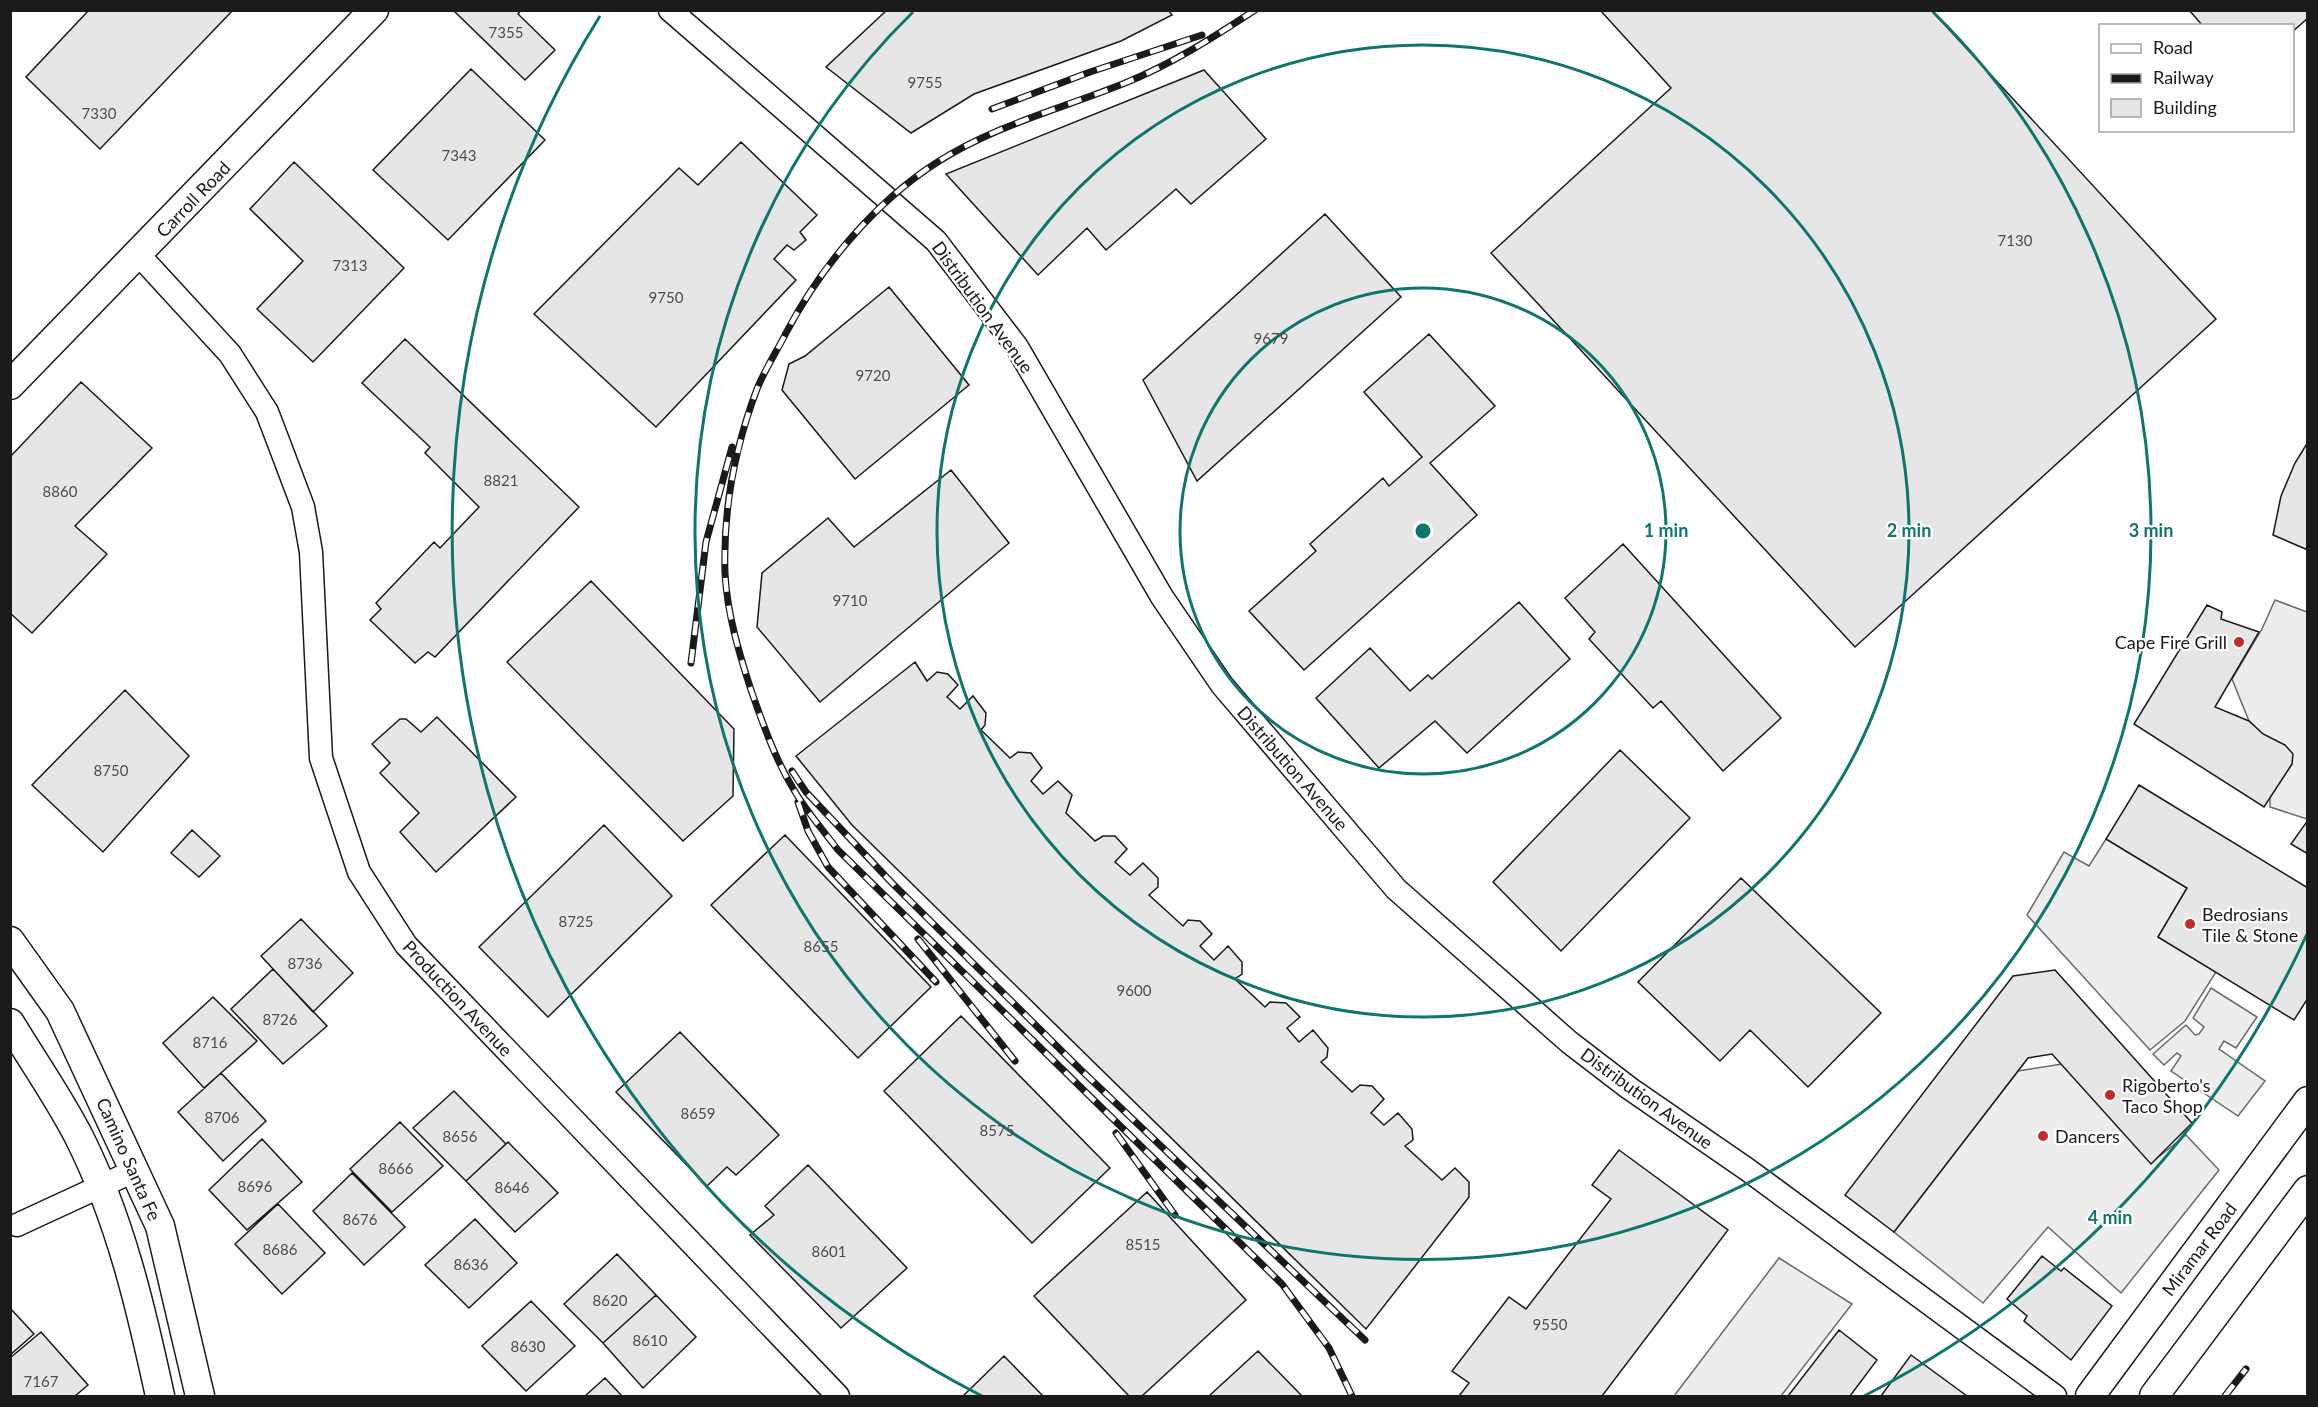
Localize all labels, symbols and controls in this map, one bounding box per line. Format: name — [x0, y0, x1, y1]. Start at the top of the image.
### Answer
house number: 7355 — [489, 23, 523, 41]
legend — [2099, 24, 2294, 132]
text: Road — [2153, 36, 2193, 58]
text: Railway — [2153, 66, 2214, 88]
house number: 9755 — [908, 73, 942, 91]
text: Building — [2153, 96, 2217, 118]
house number: 7330 — [82, 104, 117, 122]
house number: 7343 — [442, 146, 476, 164]
street label: Carroll Road — [151, 156, 235, 242]
house number: 7130 — [1998, 231, 2033, 249]
street label: Distribution Avenue — [928, 237, 1038, 377]
house number: 7313 — [333, 256, 367, 274]
house number: 9750 — [649, 288, 684, 306]
house number: 9679 — [1254, 329, 1288, 347]
house number: 9720 — [856, 366, 891, 384]
house number: 8821 — [484, 471, 518, 489]
house number: 8860 — [43, 482, 78, 500]
text: 1 min — [1644, 519, 1688, 541]
text: 2 min — [1887, 519, 1931, 541]
text: 3 min — [2129, 519, 2173, 541]
centre of rings — [1413, 521, 1433, 541]
house number: 9710 — [833, 591, 868, 609]
place label: Cape Fire Grill — [2115, 631, 2227, 653]
marker: Cape Fire Grill — [2232, 635, 2246, 649]
street label: Distribution Avenue — [1233, 701, 1353, 835]
house number: 8750 — [94, 761, 129, 779]
place label: Bedrosians Tile & Stone — [2202, 903, 2298, 946]
house number: 8725 — [559, 912, 593, 930]
marker: Bedrosians Tile & Stone — [2183, 917, 2197, 931]
street label: Production Avenue — [399, 935, 517, 1061]
house number: 8655 — [804, 937, 838, 955]
house number: 8736 — [288, 954, 323, 972]
house number: 9600 — [1117, 981, 1152, 999]
house number: 8726 — [263, 1010, 298, 1028]
house number: 8716 — [193, 1033, 228, 1051]
street label: Distribution Avenue — [1577, 1043, 1717, 1153]
place label: Rigoberto's Taco Shop — [2122, 1074, 2211, 1117]
marker: Rigoberto's Taco Shop — [2103, 1088, 2117, 1102]
street label: Camino Santa Fe — [92, 1094, 166, 1224]
house number: 8659 — [681, 1104, 715, 1122]
house number: 8706 — [205, 1108, 240, 1126]
house number: 8575 — [980, 1121, 1014, 1139]
place label: Dancers — [2055, 1125, 2120, 1147]
house number: 8656 — [443, 1127, 478, 1145]
marker: Dancers — [2036, 1129, 2050, 1143]
house number: 8666 — [379, 1159, 414, 1177]
house number: 8696 — [238, 1177, 273, 1195]
house number: 8646 — [495, 1178, 530, 1196]
street label: Miramar Road — [2157, 1198, 2241, 1300]
text: 4 min — [2088, 1206, 2132, 1228]
house number: 8676 — [343, 1210, 378, 1228]
house number: 8515 — [1126, 1235, 1160, 1253]
house number: 8686 — [263, 1240, 298, 1258]
house number: 8601 — [812, 1242, 846, 1260]
house number: 8636 — [454, 1255, 489, 1273]
house number: 8620 — [593, 1291, 628, 1309]
house number: 9550 — [1533, 1315, 1568, 1333]
house number: 8610 — [633, 1331, 668, 1349]
house number: 8630 — [511, 1337, 546, 1355]
house number: 7167 — [24, 1372, 59, 1390]

